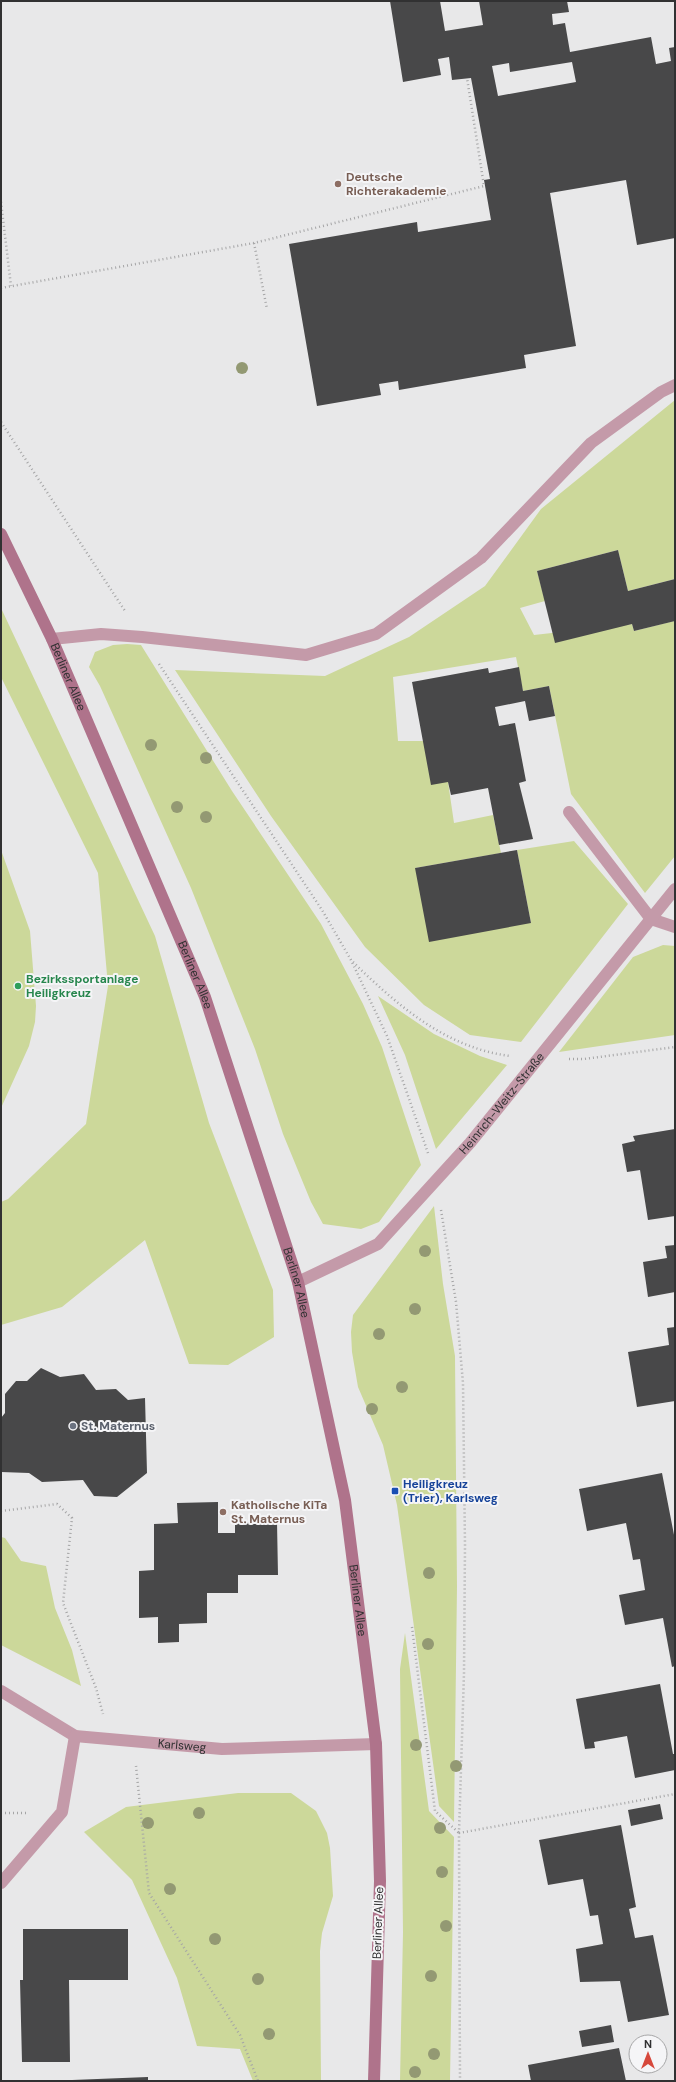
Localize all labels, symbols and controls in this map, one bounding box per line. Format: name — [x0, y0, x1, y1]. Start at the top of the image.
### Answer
place label: Deutsche Richterakademie — [346, 169, 446, 199]
marker: Deutsche Richterakademie — [333, 179, 343, 189]
street label: Berliner Allee — [47, 640, 90, 714]
street label: Berliner Allee — [174, 938, 216, 1011]
place label: Bezirkssportanlage Heiligkreuz — [26, 971, 138, 1001]
marker: Bezirkssportanlage Heiligkreuz — [13, 981, 23, 991]
street label: Heinrich-Weitz-Straße — [456, 1049, 548, 1158]
street label: Berliner Allee — [279, 1245, 314, 1319]
place label: St. Maternus — [81, 1418, 155, 1434]
marker: St. Maternus — [68, 1421, 78, 1431]
place label: Heiligkreuz (Trier), Karlsweg — [403, 1476, 498, 1506]
marker: Heiligkreuz (Trier), Karlsweg — [390, 1486, 400, 1496]
place label: Katholische KiTa St. Maternus — [231, 1497, 327, 1527]
marker: Katholische KiTa St. Maternus — [218, 1507, 228, 1517]
street label: Berliner Allee — [345, 1563, 370, 1637]
street label: Karlsweg — [157, 1735, 207, 1756]
street label: Berliner Allee — [369, 1886, 387, 1959]
north arrow — [628, 2034, 668, 2074]
text: N — [644, 2037, 652, 2051]

